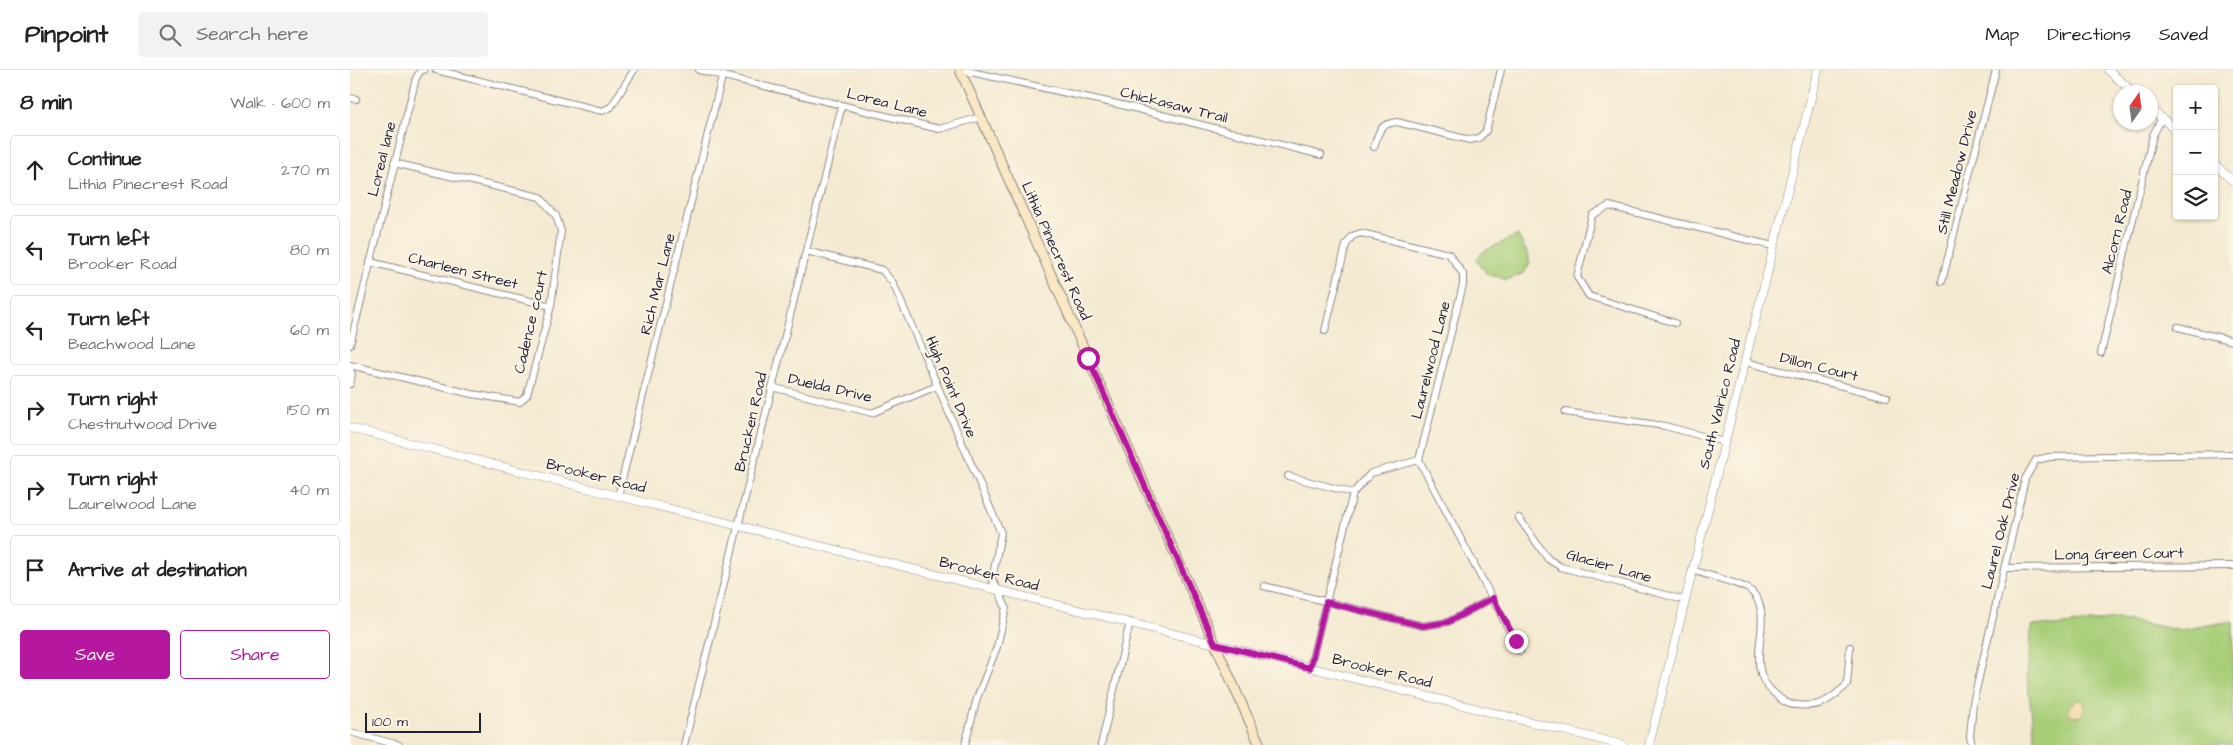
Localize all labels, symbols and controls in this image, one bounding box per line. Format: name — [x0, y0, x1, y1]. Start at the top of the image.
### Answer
search box — [138, 12, 488, 57]
text: Pinpoint — [25, 18, 108, 52]
icon: search — [156, 21, 184, 49]
text: Search here — [196, 21, 308, 48]
text: Map — [1985, 22, 2019, 47]
text: Directions — [2047, 22, 2131, 47]
text: Saved — [2159, 22, 2208, 47]
street label: Chickasaw Trail — [1118, 82, 1230, 128]
street label: Lorea Lane — [844, 83, 930, 123]
north arrow — [2113, 85, 2158, 130]
map controls — [2173, 85, 2218, 220]
button: + — [2173, 85, 2218, 130]
text: 8 min — [20, 88, 72, 117]
text: Walk · 600 m — [230, 92, 330, 114]
street label: Still Meadow Drive — [1931, 108, 1983, 236]
street label: Loreal lane — [363, 119, 401, 199]
button: − — [2173, 130, 2218, 175]
text: Continue — [68, 146, 142, 173]
icon: ahead — [21, 156, 49, 184]
text: 270 m — [281, 159, 329, 181]
text: Lithia Pinecrest Road — [68, 173, 227, 195]
button: layers — [2173, 175, 2218, 220]
street label: Lithia Pinecrest Road — [1016, 178, 1096, 324]
street label: Alcorn Road — [2096, 187, 2138, 276]
text: Turn left — [68, 226, 149, 253]
street label: Rich Mar Lane — [635, 231, 681, 337]
icon: left — [21, 236, 49, 264]
text: 80 m — [290, 239, 329, 261]
street label: Charleen Street — [406, 247, 520, 295]
text: Brooker Road — [68, 253, 177, 275]
street label: Cadence court — [509, 268, 553, 376]
street label: Laurelwood Lane — [1406, 299, 1456, 421]
text: Turn left — [68, 306, 149, 333]
icon: left — [21, 316, 49, 344]
text: 60 m — [290, 319, 329, 341]
text: Beachwood Lane — [68, 333, 196, 355]
street label: High Point Drive — [919, 333, 982, 441]
street label: South Valrico Road — [1694, 336, 1746, 471]
route start — [1077, 347, 1100, 370]
street label: Dillon Court — [1778, 347, 1860, 387]
street label: Duelda Drive — [786, 368, 874, 408]
street label: Brucken Road — [729, 370, 773, 474]
text: Turn right — [68, 386, 157, 413]
icon: right — [21, 396, 49, 424]
text: 150 m — [287, 399, 329, 421]
text: Chestnutwood Drive — [68, 413, 217, 435]
street label: Brooker Road — [544, 453, 648, 499]
text: Turn right — [68, 466, 157, 493]
street label: Laurel Oak Drive — [1976, 470, 2026, 592]
icon: right — [21, 476, 49, 504]
text: 40 m — [289, 479, 329, 501]
text: Laurelwood Lane — [68, 493, 197, 515]
street label: Long Green Court — [2054, 542, 2184, 567]
street label: Glacier Lane — [1564, 544, 1654, 588]
street label: Brooker Road — [937, 551, 1041, 597]
icon: arrive — [21, 556, 49, 584]
text: Arrive at destination — [68, 557, 247, 584]
button: Save — [20, 630, 170, 679]
button: Share — [180, 630, 330, 679]
route end — [1505, 630, 1528, 653]
street label: Brooker Road — [1330, 648, 1434, 694]
scale bar — [365, 710, 481, 733]
text: 100 m — [372, 712, 408, 732]

